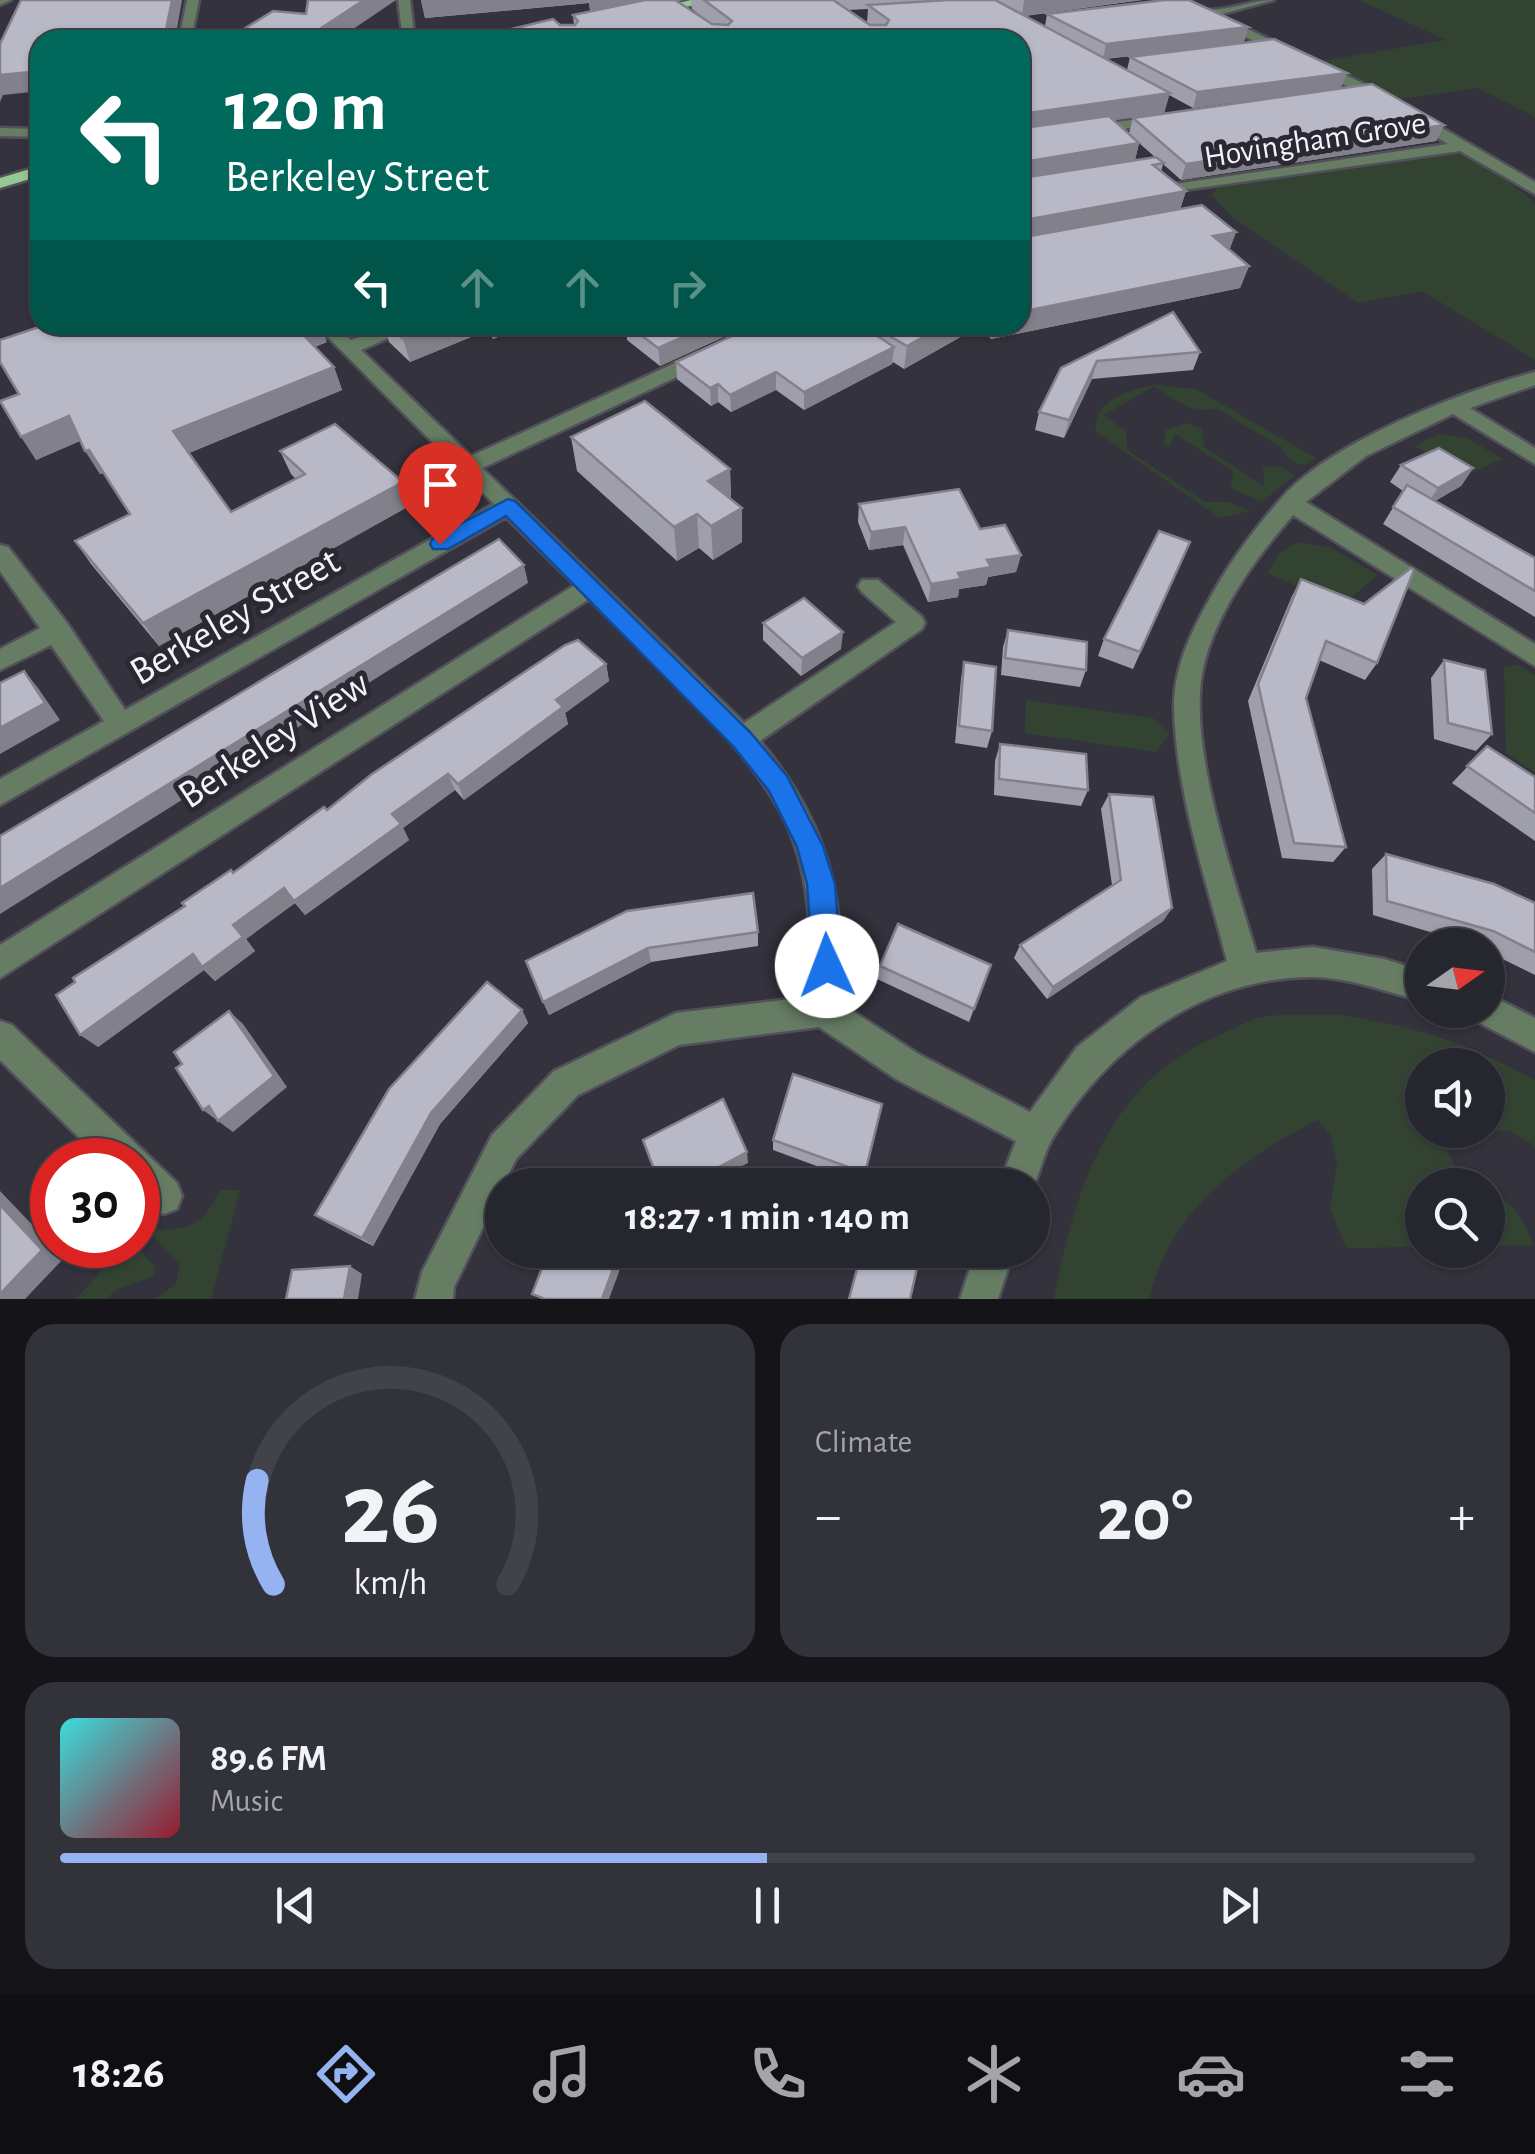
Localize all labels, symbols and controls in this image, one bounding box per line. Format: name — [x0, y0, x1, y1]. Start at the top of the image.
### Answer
icon: left — [60, 70, 190, 200]
text: 120 m — [225, 73, 387, 143]
street label: Hovingham Grove — [1202, 107, 1428, 173]
text: Berkeley Street — [225, 155, 489, 200]
icon: left — [345, 260, 400, 315]
icon: ahead — [450, 260, 505, 315]
icon: ahead — [555, 260, 610, 315]
icon: right — [660, 260, 715, 315]
pin — [398, 442, 483, 545]
icon: arrive — [413, 457, 468, 512]
street label: Berkeley Street — [123, 541, 347, 693]
street label: Berkeley View — [172, 664, 376, 816]
position arrow — [775, 914, 879, 1018]
north arrow — [1405, 928, 1505, 1028]
map controls — [1405, 928, 1505, 1268]
button: sound — [1405, 1048, 1505, 1148]
speed limit sign: 30 — [30, 1138, 160, 1268]
button: search — [1405, 1168, 1505, 1268]
text: 18:27 · 1 min · 140 m — [625, 1199, 910, 1237]
text: Climate — [815, 1426, 912, 1458]
text: 26 — [340, 1459, 440, 1563]
text: 20° — [1097, 1479, 1193, 1554]
text: − — [815, 1489, 841, 1544]
text: + — [1449, 1489, 1475, 1544]
text: km/h — [353, 1565, 427, 1601]
text: 89.6 FM — [210, 1740, 327, 1778]
text: Music — [210, 1785, 283, 1817]
icon: previous — [268, 1878, 323, 1933]
icon: pause — [740, 1878, 795, 1933]
icon: next — [1212, 1878, 1267, 1933]
icon: directions — [311, 2039, 381, 2109]
icon: music — [527, 2039, 597, 2109]
icon: phone — [743, 2039, 813, 2109]
icon: climate — [959, 2039, 1029, 2109]
icon: car — [1176, 2039, 1246, 2109]
icon: filters — [1392, 2039, 1462, 2109]
text: 18:26 — [73, 2051, 165, 2096]

